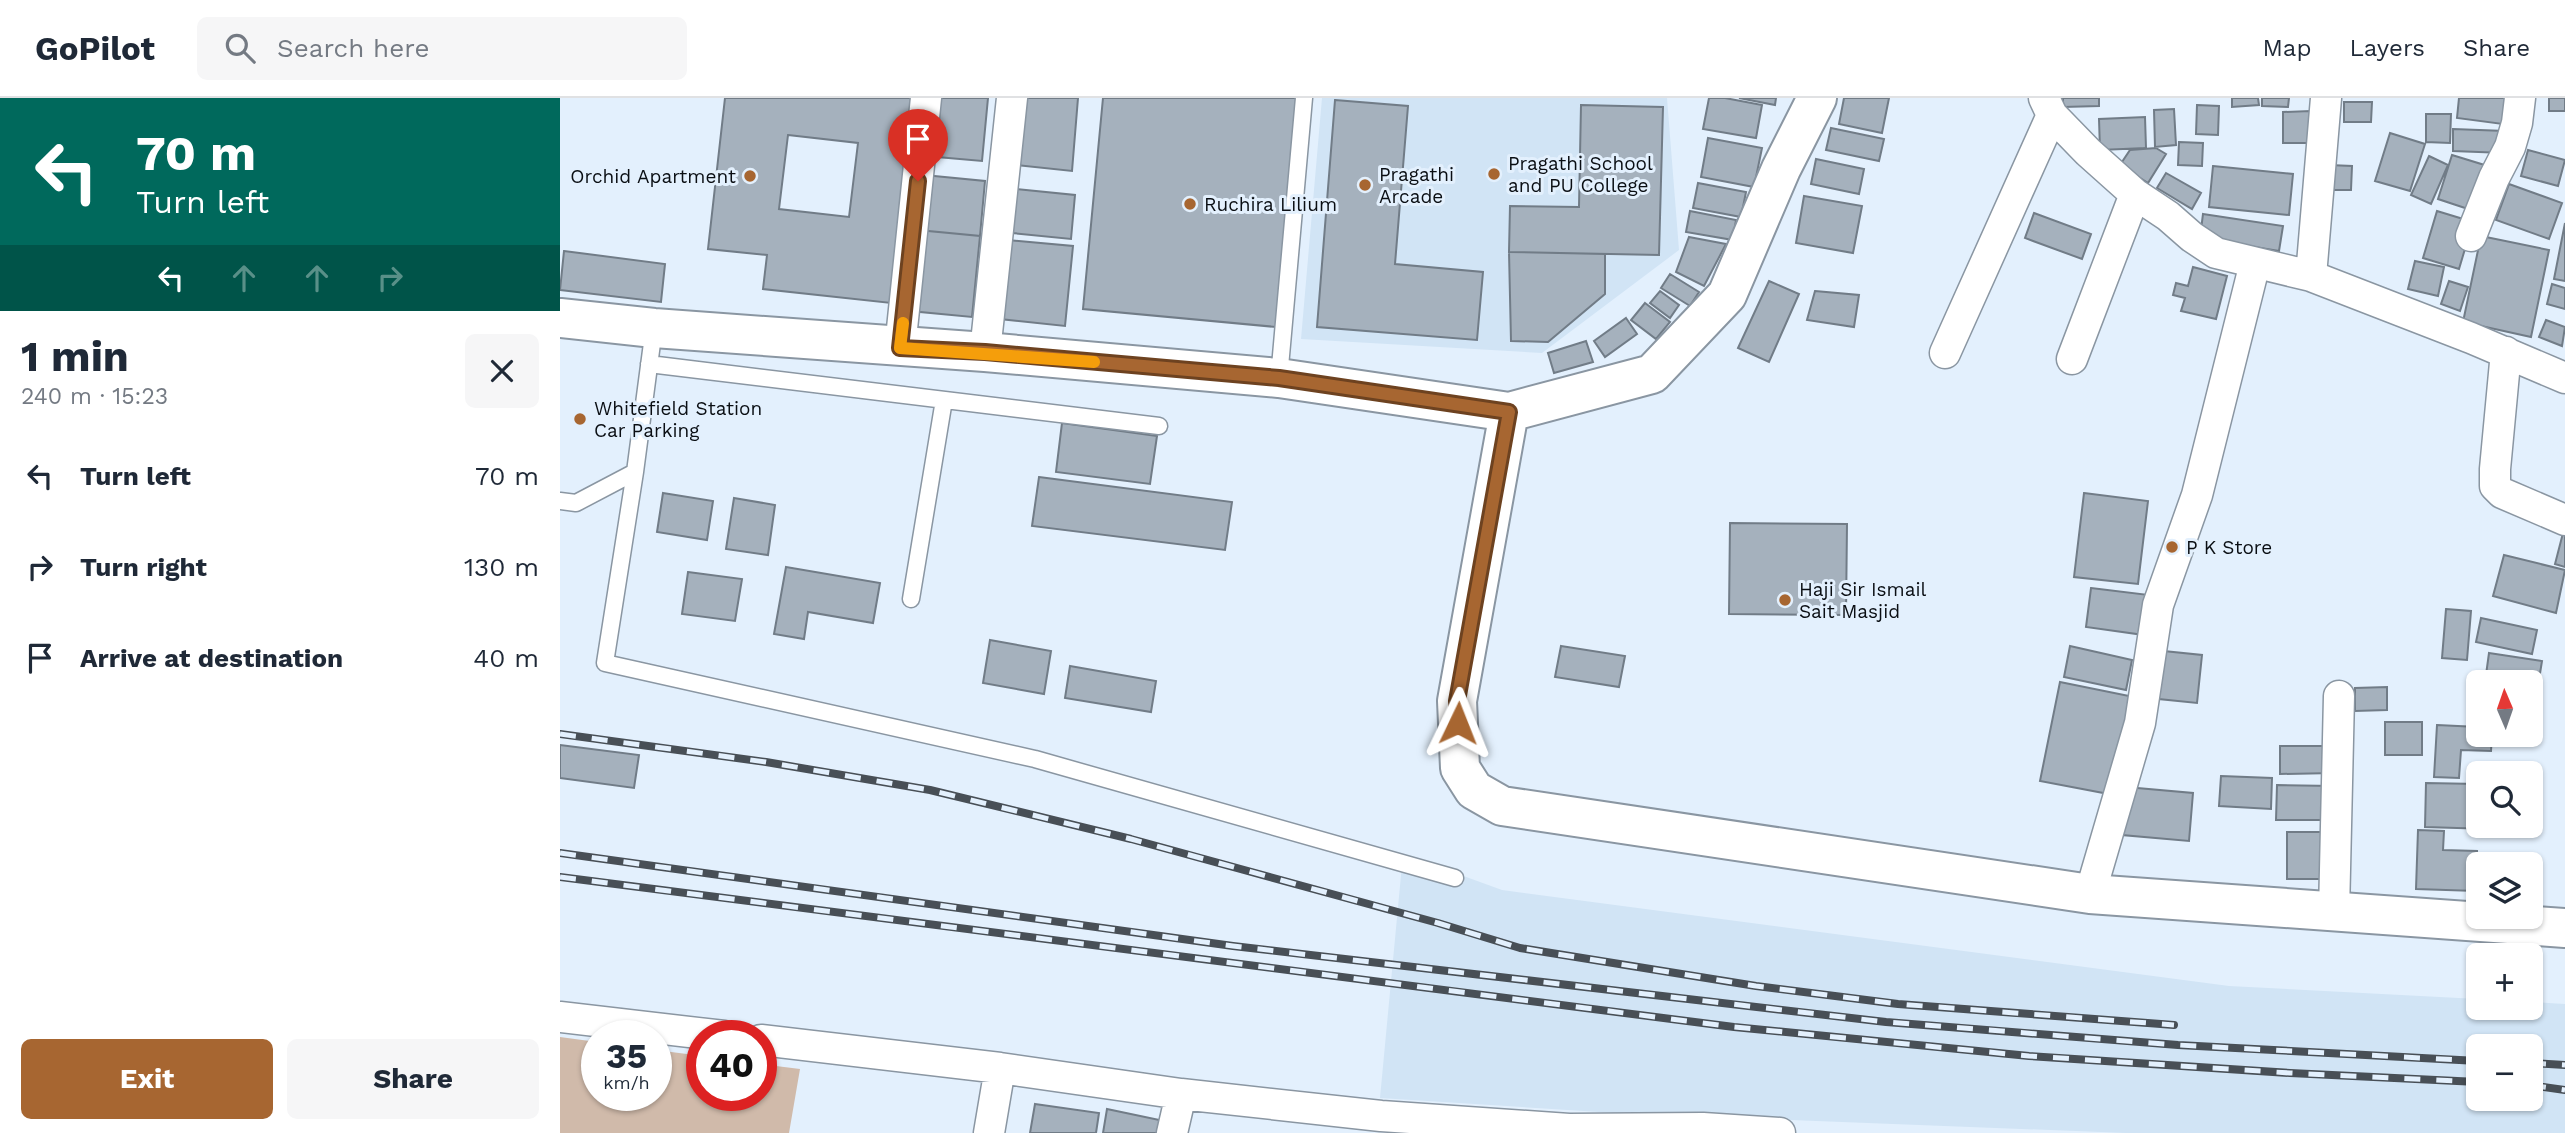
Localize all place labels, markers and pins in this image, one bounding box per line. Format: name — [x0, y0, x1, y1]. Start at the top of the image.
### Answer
pin — [888, 109, 948, 181]
place label: Pragathi School and PU College — [1508, 152, 1653, 197]
place label: Pragathi Arcade — [1379, 163, 1454, 208]
place label: Orchid Apartment — [570, 165, 736, 188]
marker: Pragathi School and PU College — [1486, 166, 1502, 182]
marker: Orchid Apartment — [742, 168, 758, 184]
marker: Pragathi Arcade — [1357, 177, 1373, 193]
place label: Ruchira Lilium — [1204, 193, 1337, 216]
marker: Ruchira Lilium — [1182, 196, 1198, 212]
place label: Whitefield Station Car Parking — [594, 397, 762, 442]
marker: Whitefield Station Car Parking — [572, 411, 588, 427]
place label: P K Store — [2186, 536, 2272, 559]
marker: P K Store — [2164, 539, 2180, 555]
place label: Haji Sir Ismail Sait Masjid — [1799, 578, 1926, 623]
marker: Haji Sir Ismail Sait Masjid — [1777, 592, 1793, 608]

